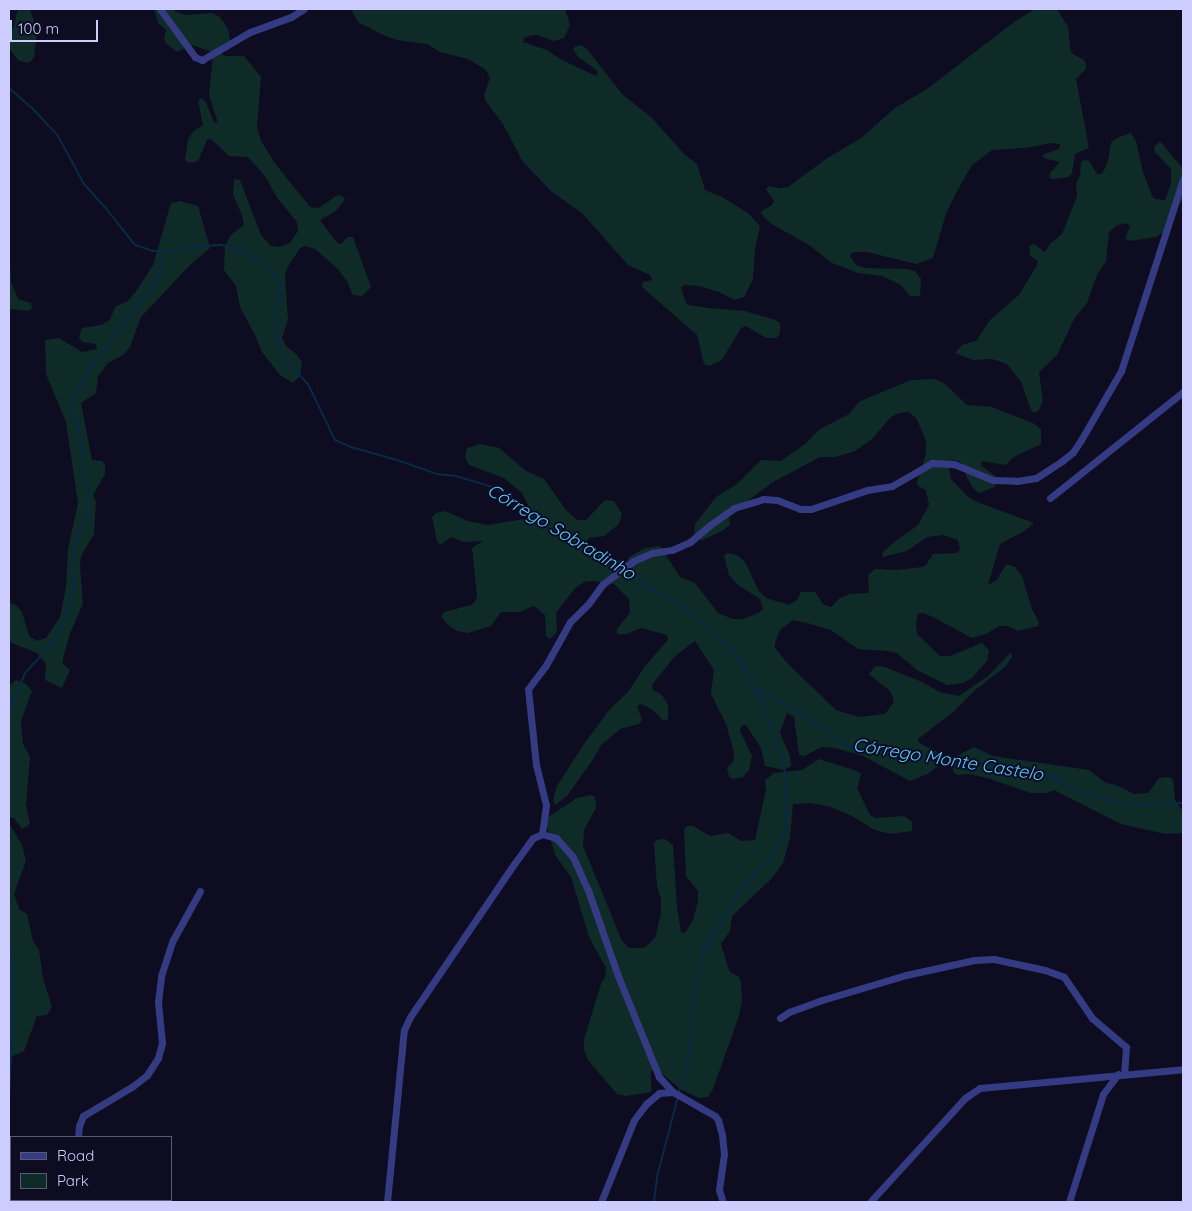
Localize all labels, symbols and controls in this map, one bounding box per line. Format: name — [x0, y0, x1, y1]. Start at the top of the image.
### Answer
scale bar — [12, 10, 100, 42]
text: 100 m — [18, 19, 59, 38]
water label: Córrego Sobradinho — [483, 479, 639, 585]
water label: Córrego Monte Castelo — [851, 734, 1045, 786]
legend — [10, 1136, 172, 1201]
text: Road — [57, 1146, 94, 1165]
text: Park — [57, 1171, 89, 1190]

